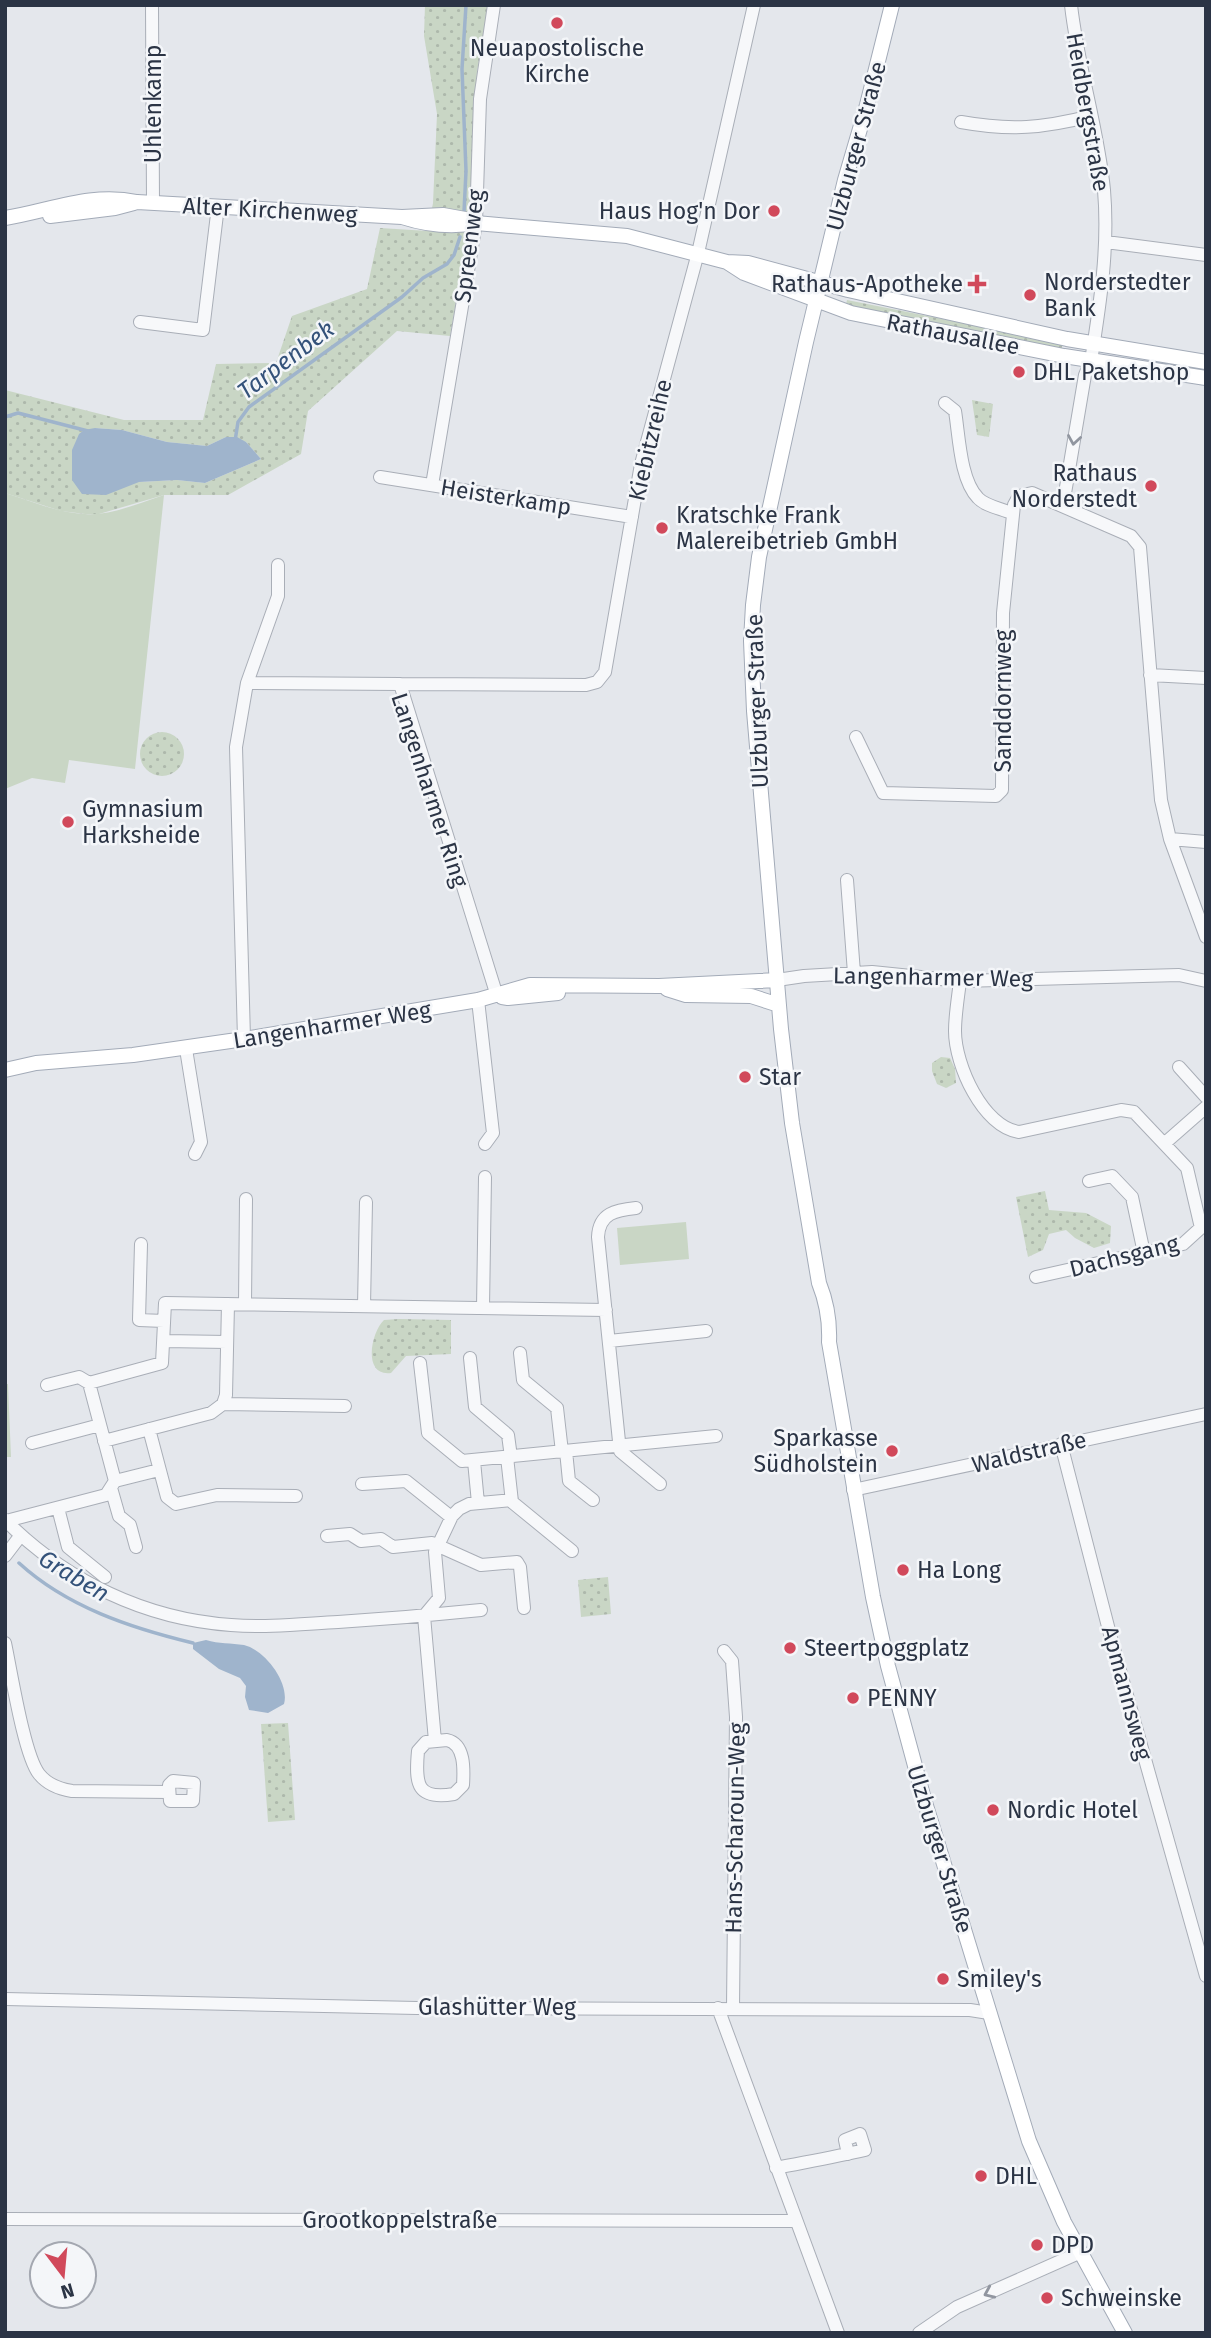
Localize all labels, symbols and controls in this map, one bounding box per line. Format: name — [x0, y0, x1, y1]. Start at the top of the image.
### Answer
marker: Neuapostolische Kirche — [549, 15, 565, 31]
street label: Heidbergstraße — [1060, 30, 1116, 194]
place label: Neuapostolische Kirche — [470, 34, 644, 88]
street label: Uhlenkamp — [139, 45, 167, 163]
street label: Ulzburger Straße — [820, 58, 892, 234]
street label: Spreenweg — [448, 188, 490, 304]
street label: Alter Kirchenweg — [182, 191, 358, 229]
place label: Haus Hog'n Dor — [599, 197, 760, 225]
marker: Haus Hog'n Dor — [766, 203, 782, 219]
place label: Norderstedter Bank — [1044, 268, 1191, 322]
place label: Rathaus-Apotheke — [771, 270, 963, 298]
marker: Rathaus-Apotheke — [969, 276, 985, 292]
marker: Norderstedter Bank — [1022, 287, 1038, 303]
street label: Rathausallee — [884, 307, 1022, 361]
water label: Tarpenbek — [232, 315, 340, 405]
place label: DHL Paketshop — [1033, 358, 1189, 386]
marker: DHL Paketshop — [1011, 364, 1027, 380]
street label: Kiebitzreihe — [622, 376, 678, 504]
one-way arrow — [1067, 434, 1082, 446]
place label: Rathaus Norderstedt — [1012, 459, 1138, 513]
street label: Heisterkamp — [439, 473, 573, 521]
marker: Rathaus Norderstedt — [1143, 478, 1159, 494]
place label: Kratschke Frank Malereibetrieb GmbH — [676, 501, 898, 555]
marker: Kratschke Frank Malereibetrieb GmbH — [654, 520, 670, 536]
street label: Ulzburger Straße — [740, 613, 774, 789]
street label: Sanddornweg — [989, 630, 1017, 772]
street label: Langenharmer Ring — [385, 689, 475, 891]
place label: Gymnasium Harksheide — [82, 795, 204, 849]
marker: Gymnasium Harksheide — [60, 814, 76, 830]
street label: Langenharmer Weg — [833, 961, 1033, 993]
street label: Langenharmer Weg — [231, 996, 433, 1054]
place label: Star — [759, 1063, 801, 1091]
marker: Star — [737, 1069, 753, 1085]
street label: Dachsgang — [1066, 1229, 1182, 1283]
place label: Sparkasse Südholstein — [753, 1424, 878, 1478]
street label: Waldstraße — [969, 1425, 1089, 1479]
marker: Sparkasse Südholstein — [884, 1443, 900, 1459]
water label: Graben — [34, 1544, 114, 1608]
place label: Ha Long — [917, 1556, 1001, 1584]
marker: Ha Long — [895, 1562, 911, 1578]
street label: Apmannsweg — [1096, 1623, 1158, 1763]
place label: Steertpoggplatz — [804, 1634, 969, 1662]
marker: Steertpoggplatz — [782, 1640, 798, 1656]
place label: PENNY — [867, 1684, 937, 1712]
marker: PENNY — [845, 1690, 861, 1706]
street label: Hans-Scharoun-Weg — [719, 1722, 751, 1934]
street label: Ulzburger Straße — [901, 1761, 979, 1937]
place label: Nordic Hotel — [1007, 1796, 1138, 1824]
marker: Nordic Hotel — [985, 1802, 1001, 1818]
place label: Smiley's — [957, 1965, 1042, 1993]
marker: Smiley's — [935, 1971, 951, 1987]
street label: Glashütter Weg — [418, 1993, 576, 2021]
place label: DHL — [995, 2162, 1037, 2190]
marker: DHL — [973, 2168, 989, 2184]
street label: Grootkoppelstraße — [302, 2206, 498, 2234]
place label: DPD — [1051, 2231, 1094, 2259]
marker: DPD — [1029, 2237, 1045, 2253]
north arrow — [28, 2240, 98, 2310]
text: N — [58, 2278, 77, 2304]
place label: Schweinske — [1061, 2284, 1182, 2312]
one-way arrow — [984, 2285, 996, 2299]
marker: Schweinske — [1039, 2290, 1055, 2306]

